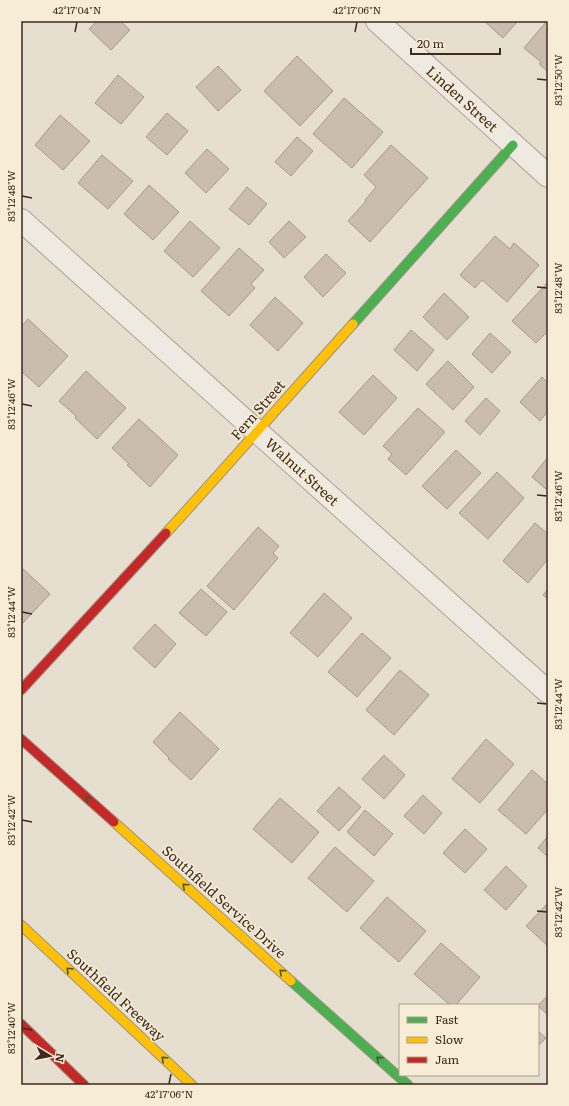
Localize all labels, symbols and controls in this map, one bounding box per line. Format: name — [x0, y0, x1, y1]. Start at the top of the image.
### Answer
text: 42°17'04"N — [53, 2, 101, 17]
text: 42°17'06"N — [333, 2, 381, 17]
scale bar — [411, 30, 500, 56]
text: 20 m — [417, 34, 444, 52]
text: 83°12'50"W — [550, 54, 565, 106]
street label: Linden Street — [422, 61, 503, 136]
text: 83°12'48"W — [3, 170, 18, 222]
text: 83°12'48"W — [550, 262, 565, 314]
street label: Fern Street — [225, 375, 289, 444]
text: 83°12'46"W — [3, 378, 18, 430]
street label: Walnut Street — [261, 433, 344, 510]
text: 83°12'46"W — [550, 470, 565, 522]
text: 83°12'44"W — [3, 586, 18, 638]
text: 83°12'44"W — [550, 678, 565, 730]
text: 83°12'42"W — [3, 794, 18, 846]
one-way arrow — [85, 796, 93, 804]
street label: Southfield Service Drive — [158, 840, 291, 962]
one-way arrow — [182, 883, 190, 890]
text: 83°12'42"W — [550, 886, 565, 938]
street label: Southfield Freeway — [63, 943, 171, 1046]
one-way arrow — [66, 968, 73, 975]
one-way arrow — [279, 970, 287, 977]
text: 83°12'40"W — [3, 1002, 18, 1054]
legend — [399, 1004, 539, 1076]
text: Fast — [435, 1010, 459, 1028]
text: Slow — [435, 1030, 464, 1048]
north arrow — [30, 1036, 70, 1076]
text: Jam — [435, 1050, 460, 1068]
text: N — [52, 1052, 70, 1064]
one-way arrow — [161, 1056, 168, 1063]
one-way arrow — [376, 1057, 383, 1064]
text: 42°17'06"N — [145, 1086, 193, 1101]

